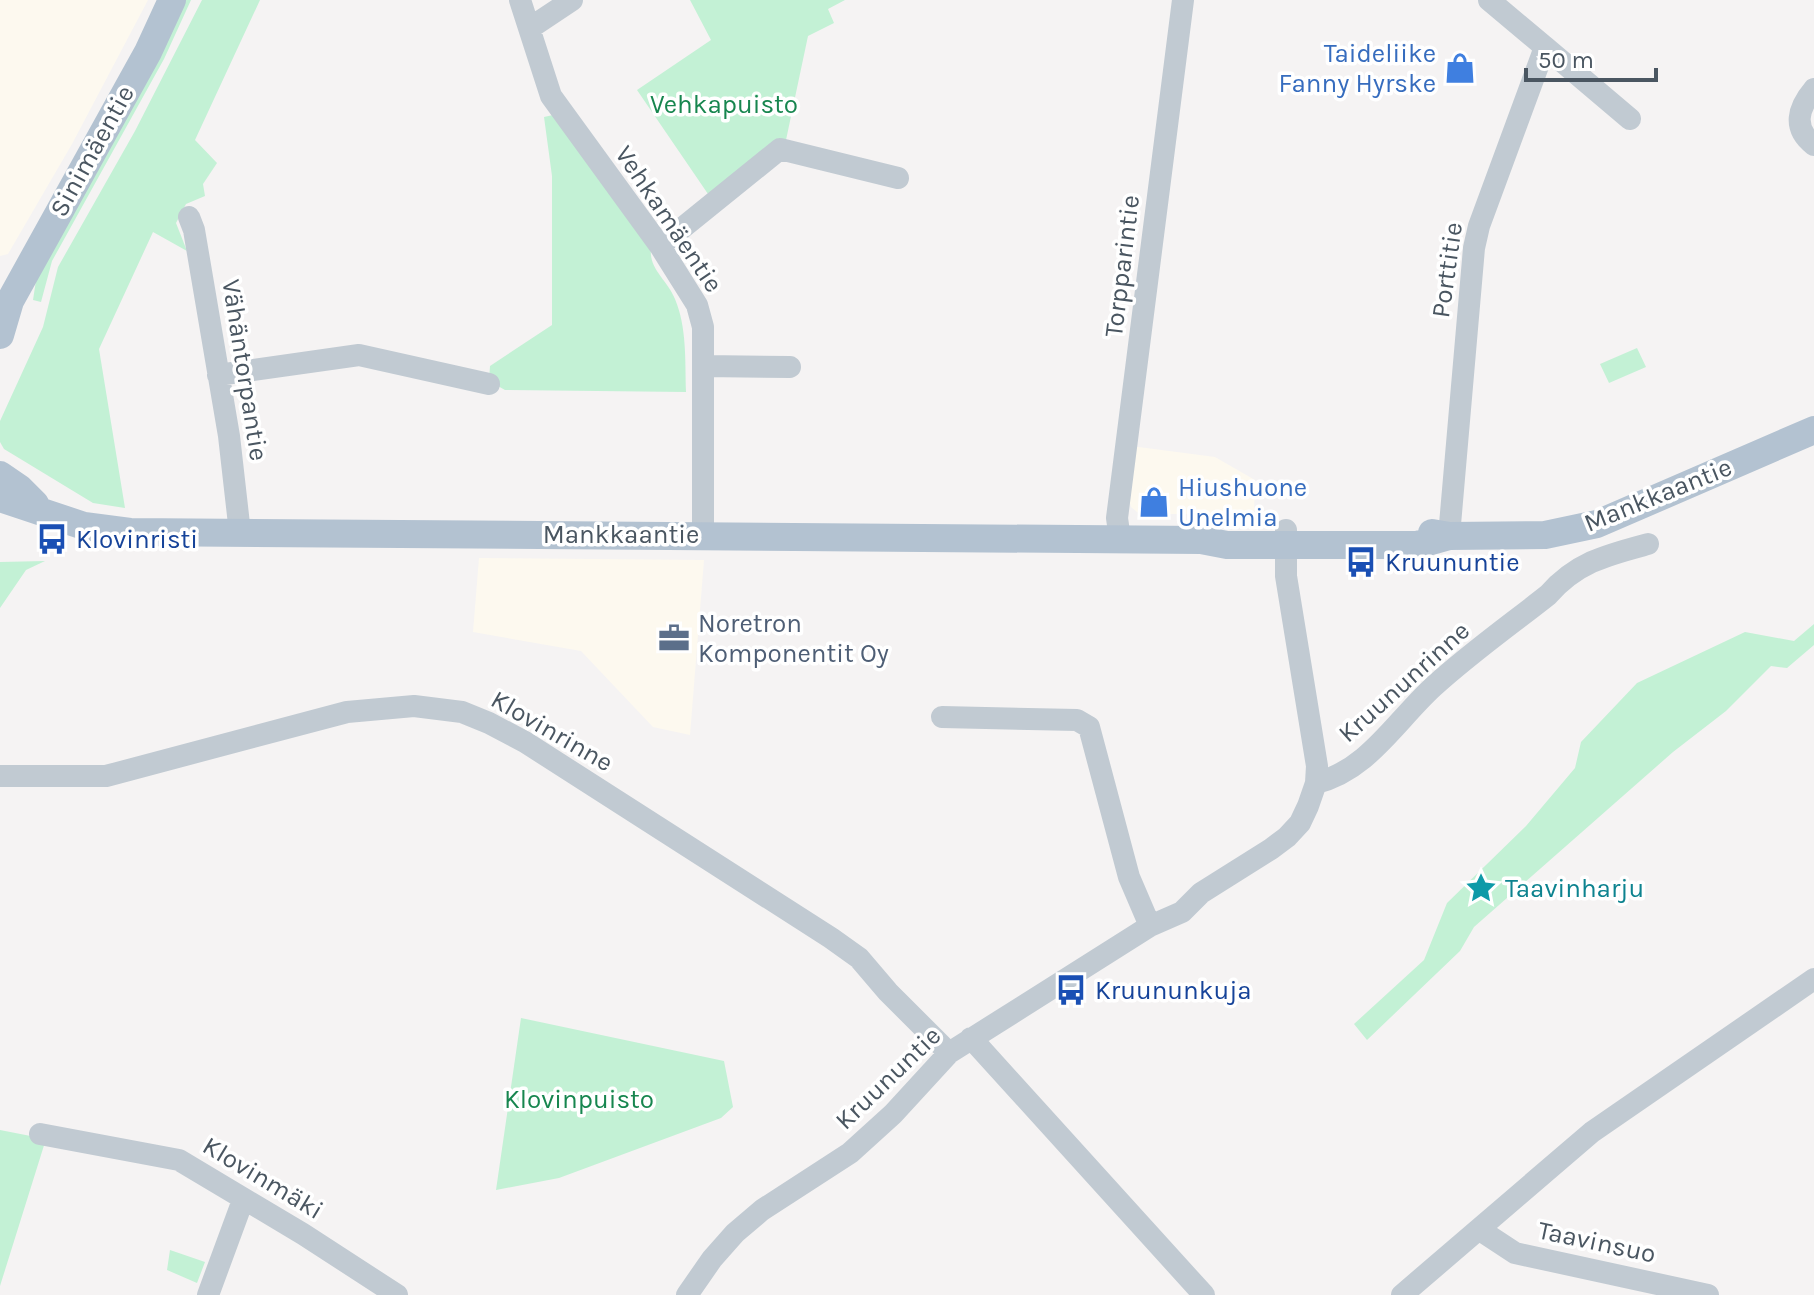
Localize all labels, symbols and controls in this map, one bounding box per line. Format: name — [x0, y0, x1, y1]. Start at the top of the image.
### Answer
scale bar — [1526, 32, 1656, 82]
place label: Taideliike Fanny Hyrske — [1278, 38, 1436, 99]
text: 50 m — [1538, 46, 1594, 74]
shop icon: Taideliike Fanny Hyrske — [1443, 51, 1477, 85]
street label: Sinimäentie — [43, 80, 141, 222]
park label: Vehkapuisto — [650, 89, 798, 120]
street label: Vehkamäentie — [609, 140, 729, 298]
street label: Torpparintie — [1098, 193, 1146, 339]
street label: Porttitie — [1425, 220, 1469, 320]
street label: Vähäntorpantie — [215, 277, 275, 463]
street label: Mankkaantie — [1580, 451, 1736, 539]
place label: Hiushuone Unelmia — [1178, 472, 1307, 533]
shop icon: Hiushuone Unelmia — [1137, 485, 1171, 519]
street label: Mankkaantie — [543, 519, 699, 550]
bus stop icon: Klovinristi — [35, 522, 69, 556]
place label: Klovinristi — [76, 524, 198, 555]
bus stop icon: Kruununtie — [1344, 545, 1378, 579]
place label: Kruununtie — [1385, 547, 1520, 578]
place label: Noretron Komponentit Oy — [698, 608, 889, 669]
street label: Kruununrinne — [1332, 615, 1476, 749]
office icon: Noretron Komponentit Oy — [657, 621, 691, 655]
street label: Klovinrinne — [486, 684, 618, 778]
place icon: Taavinharju — [1464, 871, 1498, 905]
place label: Taavinharju — [1505, 873, 1644, 904]
bus stop icon: Kruununkuja — [1054, 973, 1088, 1007]
place label: Kruununkuja — [1095, 975, 1252, 1006]
street label: Kruununtie — [829, 1020, 947, 1136]
park label: Klovinpuisto — [504, 1084, 654, 1115]
street label: Klovinmäki — [197, 1130, 329, 1226]
street label: Taavinsuo — [1535, 1214, 1659, 1270]

